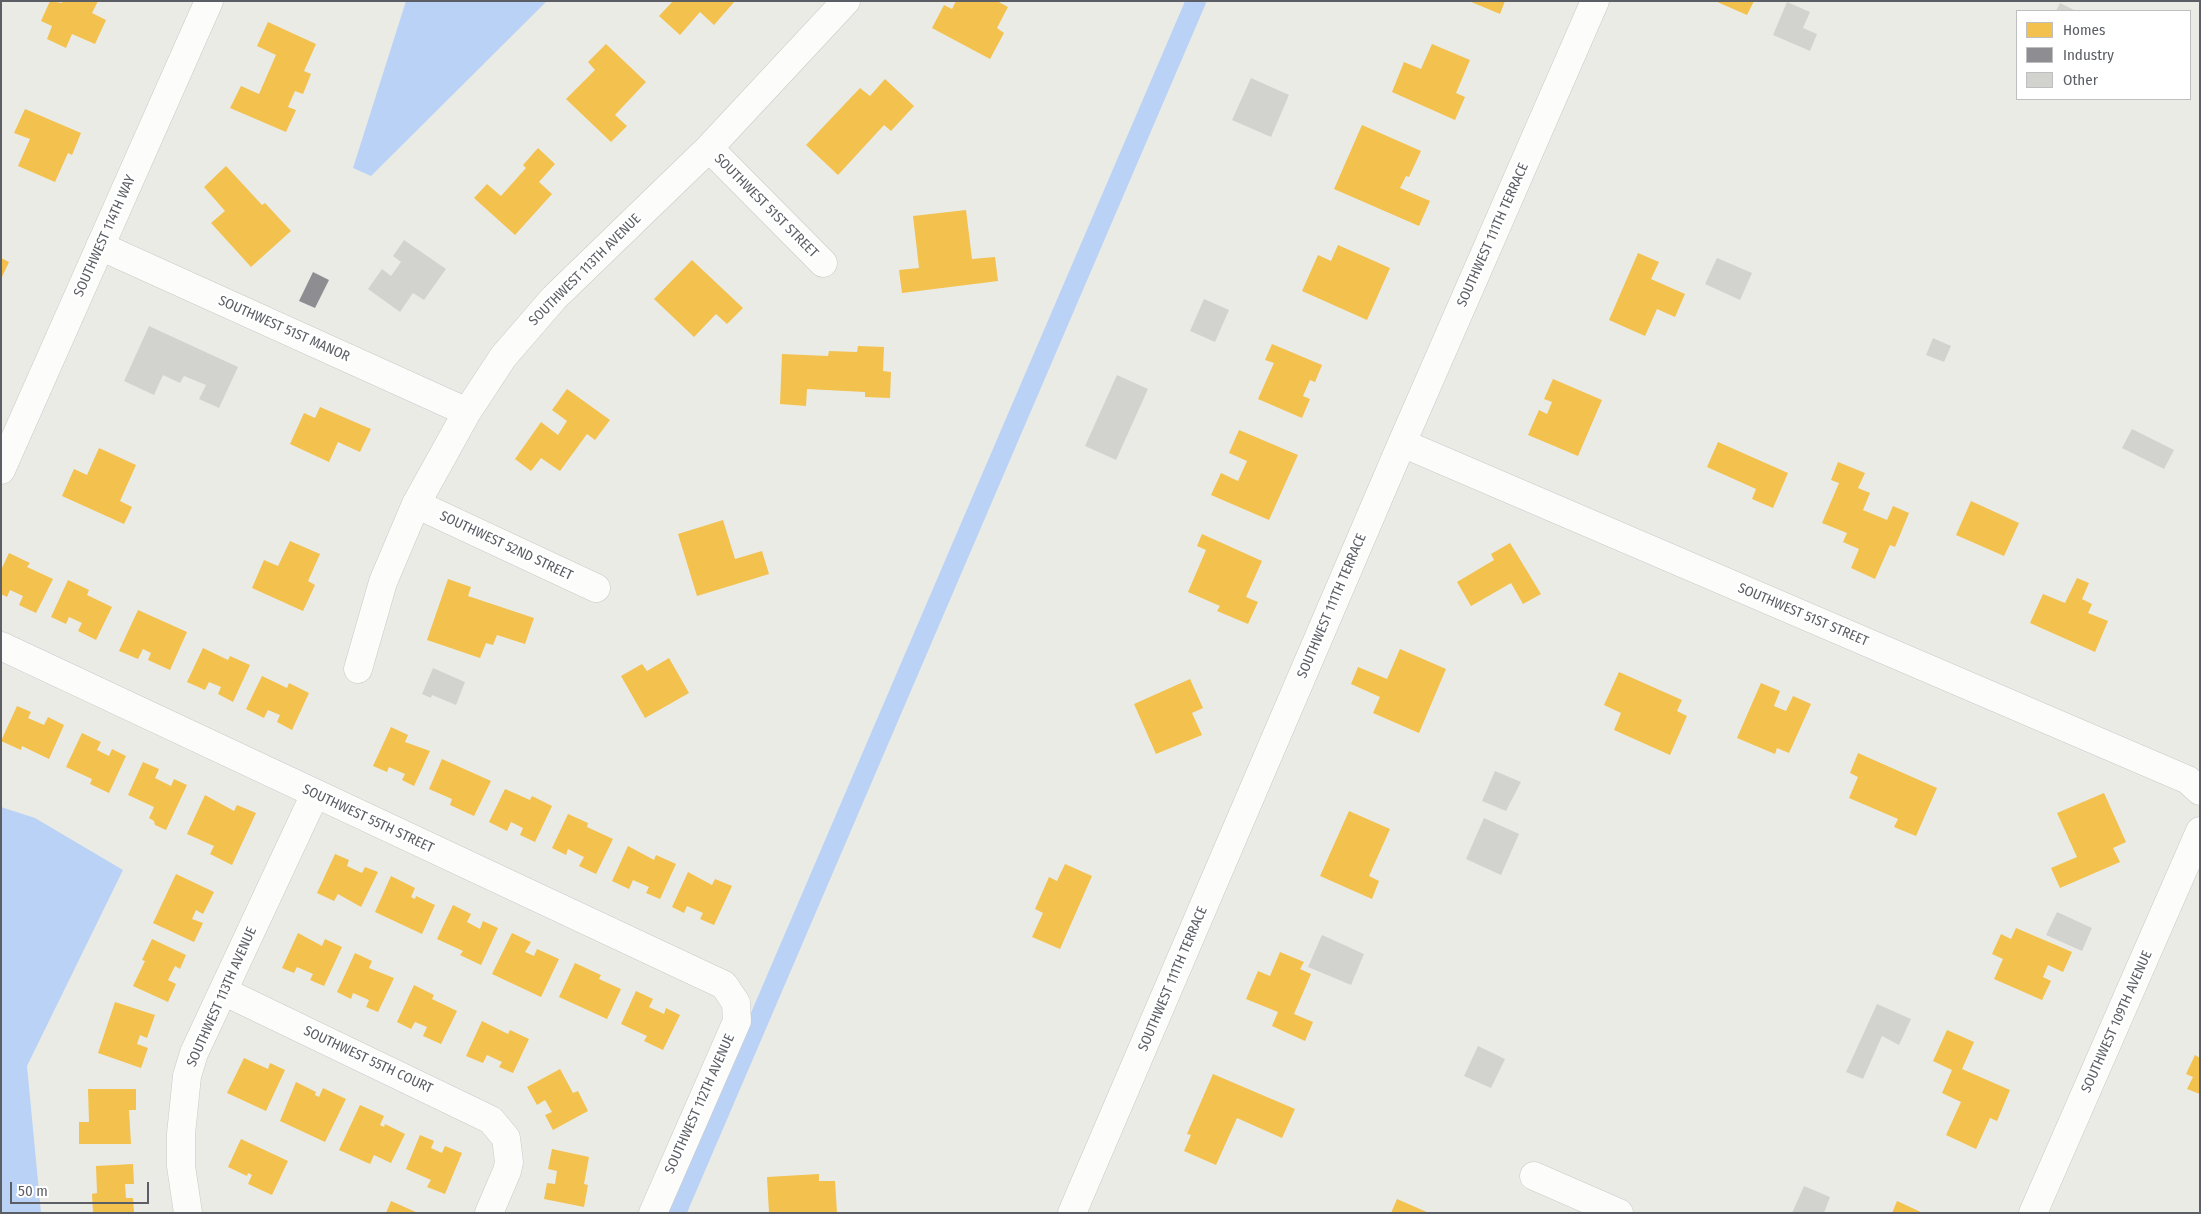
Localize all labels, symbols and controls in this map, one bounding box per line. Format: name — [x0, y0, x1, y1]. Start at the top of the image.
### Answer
legend — [2016, 10, 2191, 100]
text: Homes — [2063, 21, 2105, 39]
text: Industry — [2063, 46, 2114, 64]
text: Other — [2063, 71, 2098, 89]
street label: SOUTHWEST 51ST STREET — [710, 150, 822, 262]
street label: SOUTHWEST 111TH TERRACE — [1454, 160, 1532, 310]
street label: SOUTHWEST 114TH WAY — [71, 173, 139, 299]
street label: SOUTHWEST 113TH AVENUE — [526, 211, 644, 329]
street label: SOUTHWEST 51ST MANOR — [216, 292, 352, 366]
street label: SOUTHWEST 52ND STREET — [437, 508, 575, 584]
street label: SOUTHWEST 111TH TERRACE — [1294, 531, 1370, 681]
street label: SOUTHWEST 51ST STREET — [1735, 580, 1871, 650]
street label: SOUTHWEST 55TH STREET — [300, 781, 436, 857]
street label: SOUTHWEST 111TH TERRACE — [1135, 904, 1211, 1054]
street label: SOUTHWEST 113TH AVENUE — [184, 924, 260, 1070]
street label: SOUTHWEST 109TH AVENUE — [2078, 948, 2156, 1096]
street label: SOUTHWEST 55TH COURT — [301, 1023, 435, 1097]
street label: SOUTHWEST 112TH AVENUE — [662, 1031, 738, 1177]
scale bar — [12, 1172, 151, 1204]
text: 50 m — [18, 1182, 48, 1200]

